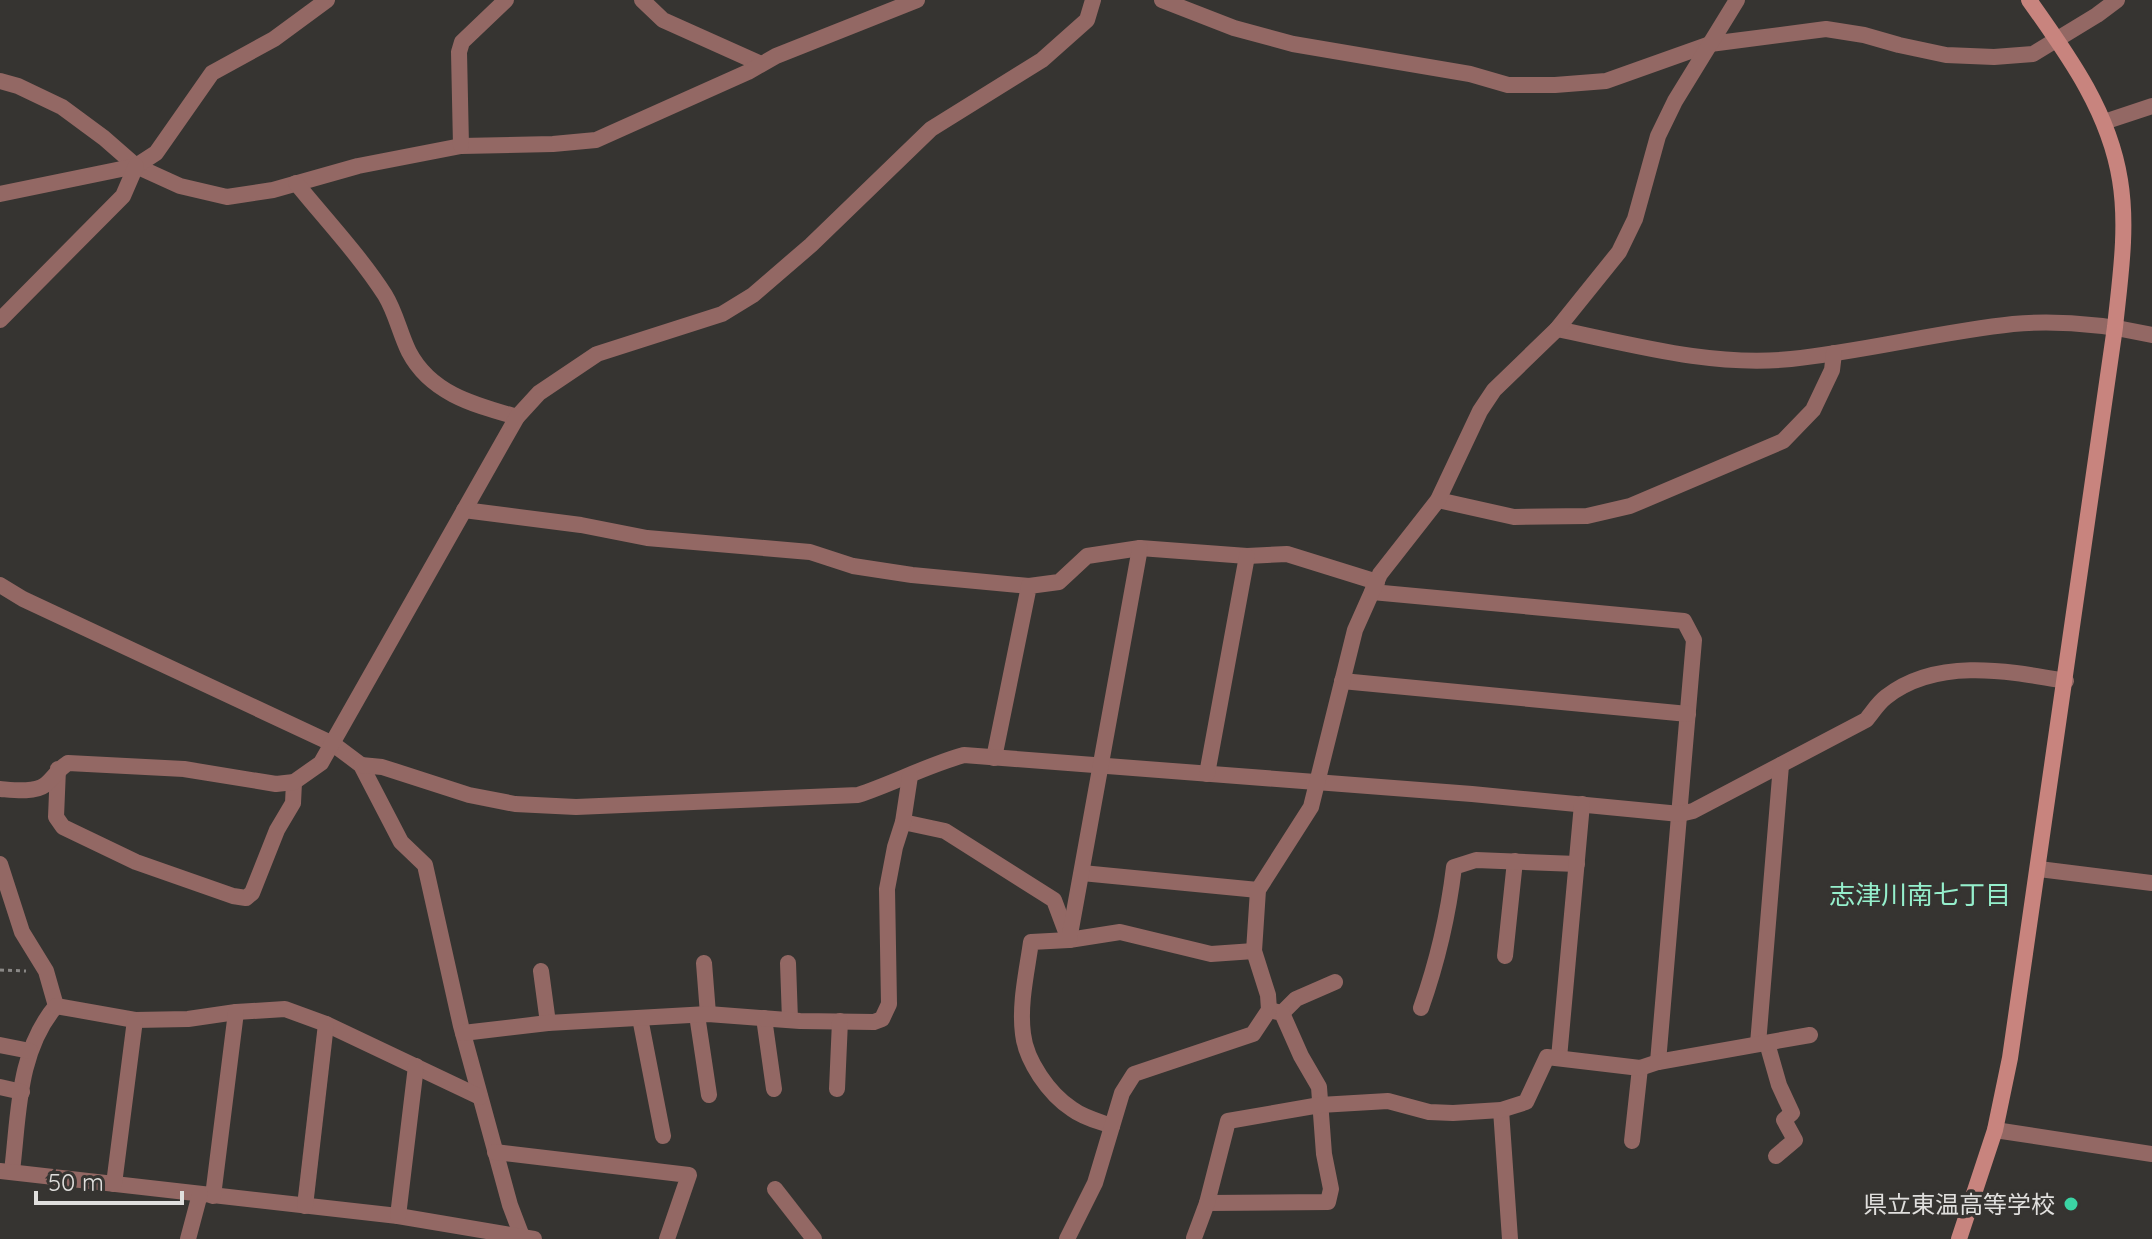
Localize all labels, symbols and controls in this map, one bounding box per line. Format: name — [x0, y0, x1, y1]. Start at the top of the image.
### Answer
district label: 志津川南七丁目 — [1829, 878, 2011, 911]
scale bar — [36, 1155, 182, 1205]
text: 50 m — [48, 1167, 104, 1197]
place label: 県立東温高等学校 — [1863, 1189, 2055, 1219]
marker: 県立東温高等学校 — [2062, 1195, 2080, 1213]

